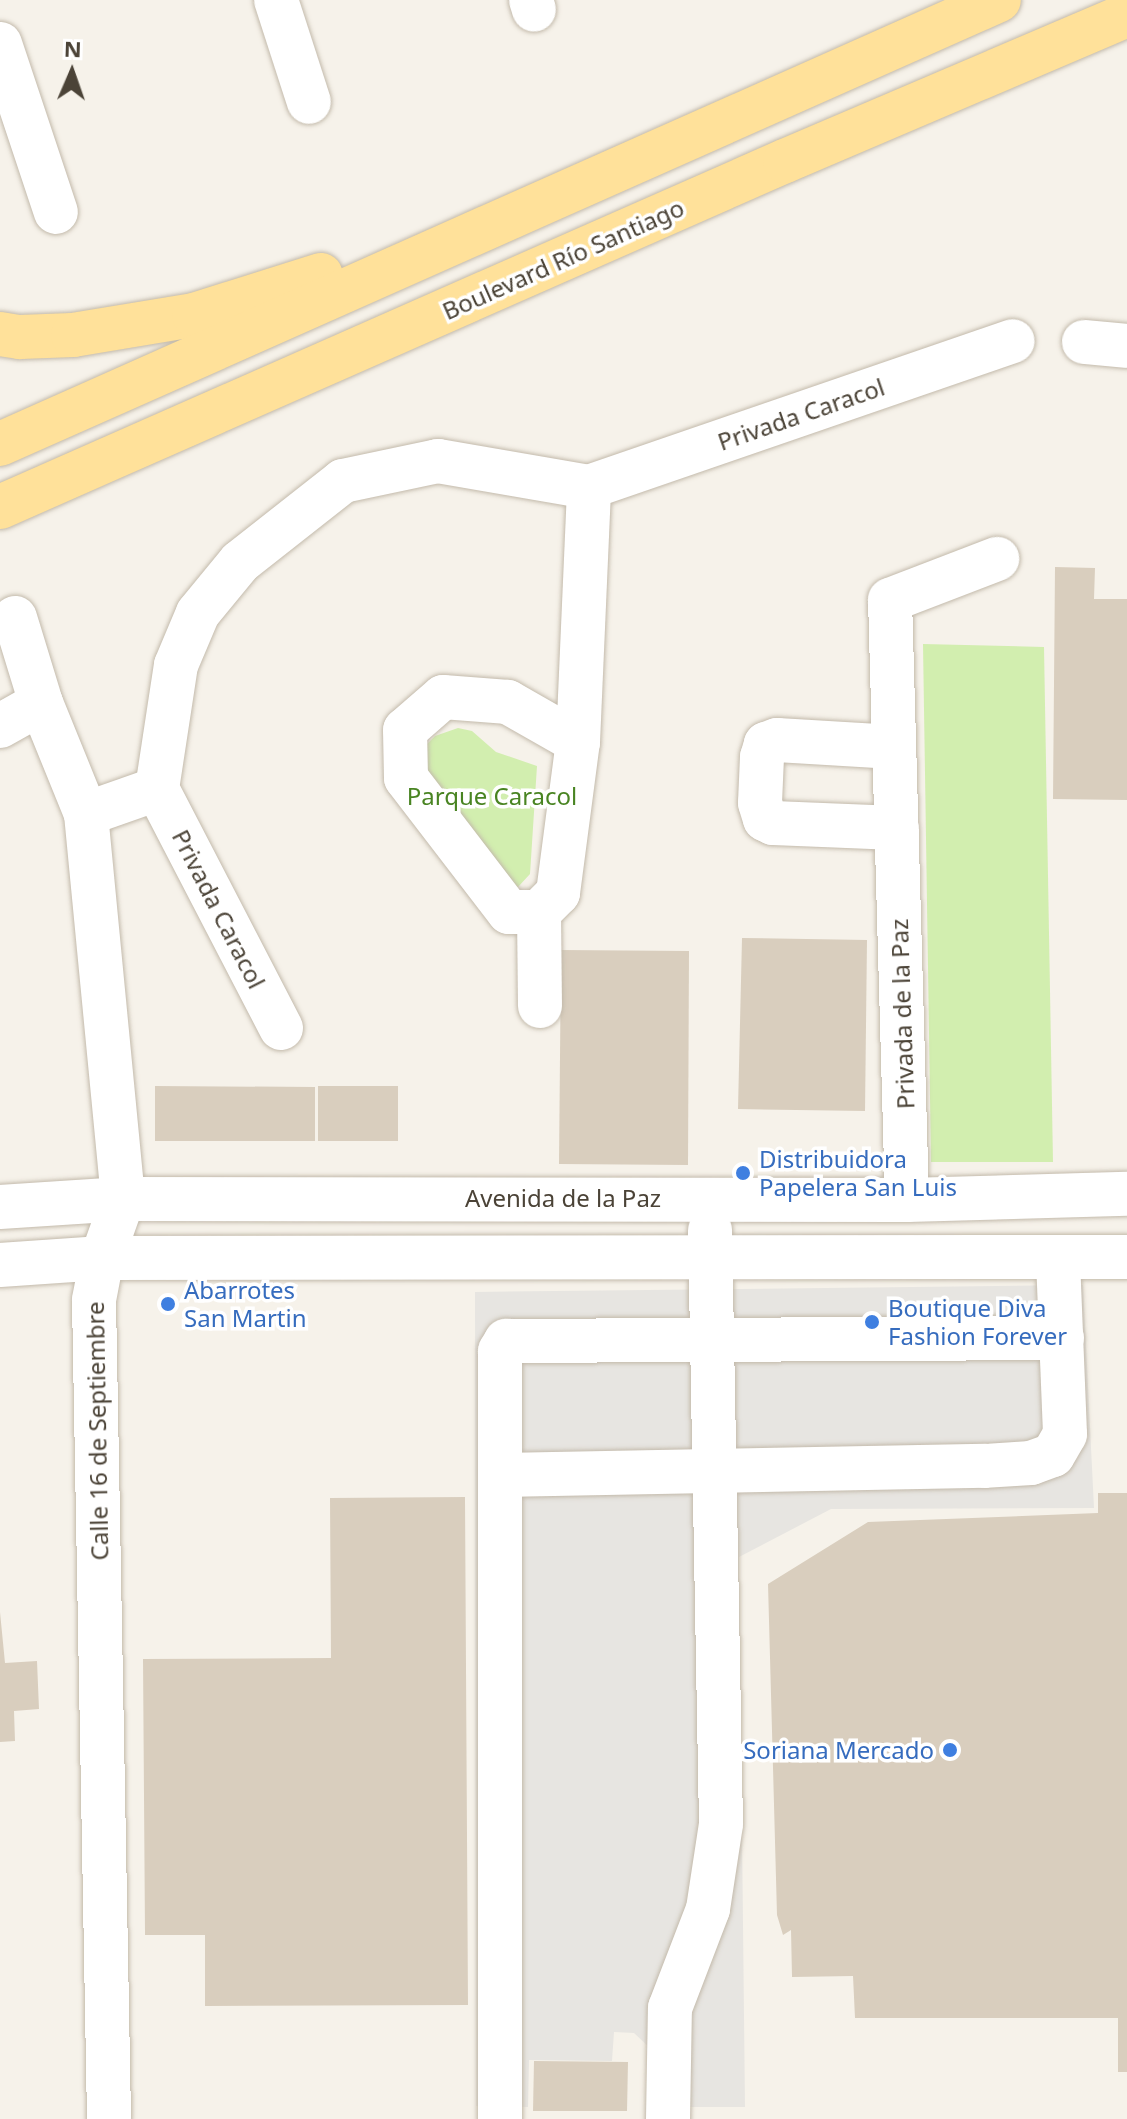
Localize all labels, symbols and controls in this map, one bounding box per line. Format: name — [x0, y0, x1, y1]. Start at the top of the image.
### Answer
north arrow — [32, 32, 112, 112]
text: N — [63, 33, 82, 63]
street label: Boulevard Río Santiago — [438, 193, 688, 325]
street label: Privada Caracol — [714, 372, 888, 456]
park label: Parque Caracol — [407, 782, 577, 810]
street label: Privada Caracol — [167, 825, 271, 993]
street label: Privada de la Paz — [884, 918, 920, 1110]
place label: Distribuidora Papelera San Luis — [759, 1145, 957, 1201]
marker: Distribuidora Papelera San Luis — [734, 1164, 752, 1182]
street label: Avenida de la Paz — [465, 1184, 661, 1212]
place label: Abarrotes San Martin — [184, 1276, 307, 1332]
place label: Boutique Diva Fashion Forever — [888, 1294, 1067, 1350]
marker: Abarrotes San Martin — [159, 1295, 177, 1313]
street label: Calle 16 de Septiembre — [80, 1301, 114, 1561]
marker: Boutique Diva Fashion Forever — [863, 1313, 881, 1331]
place label: Soriana Mercado — [743, 1736, 934, 1764]
marker: Soriana Mercado — [941, 1741, 959, 1759]

